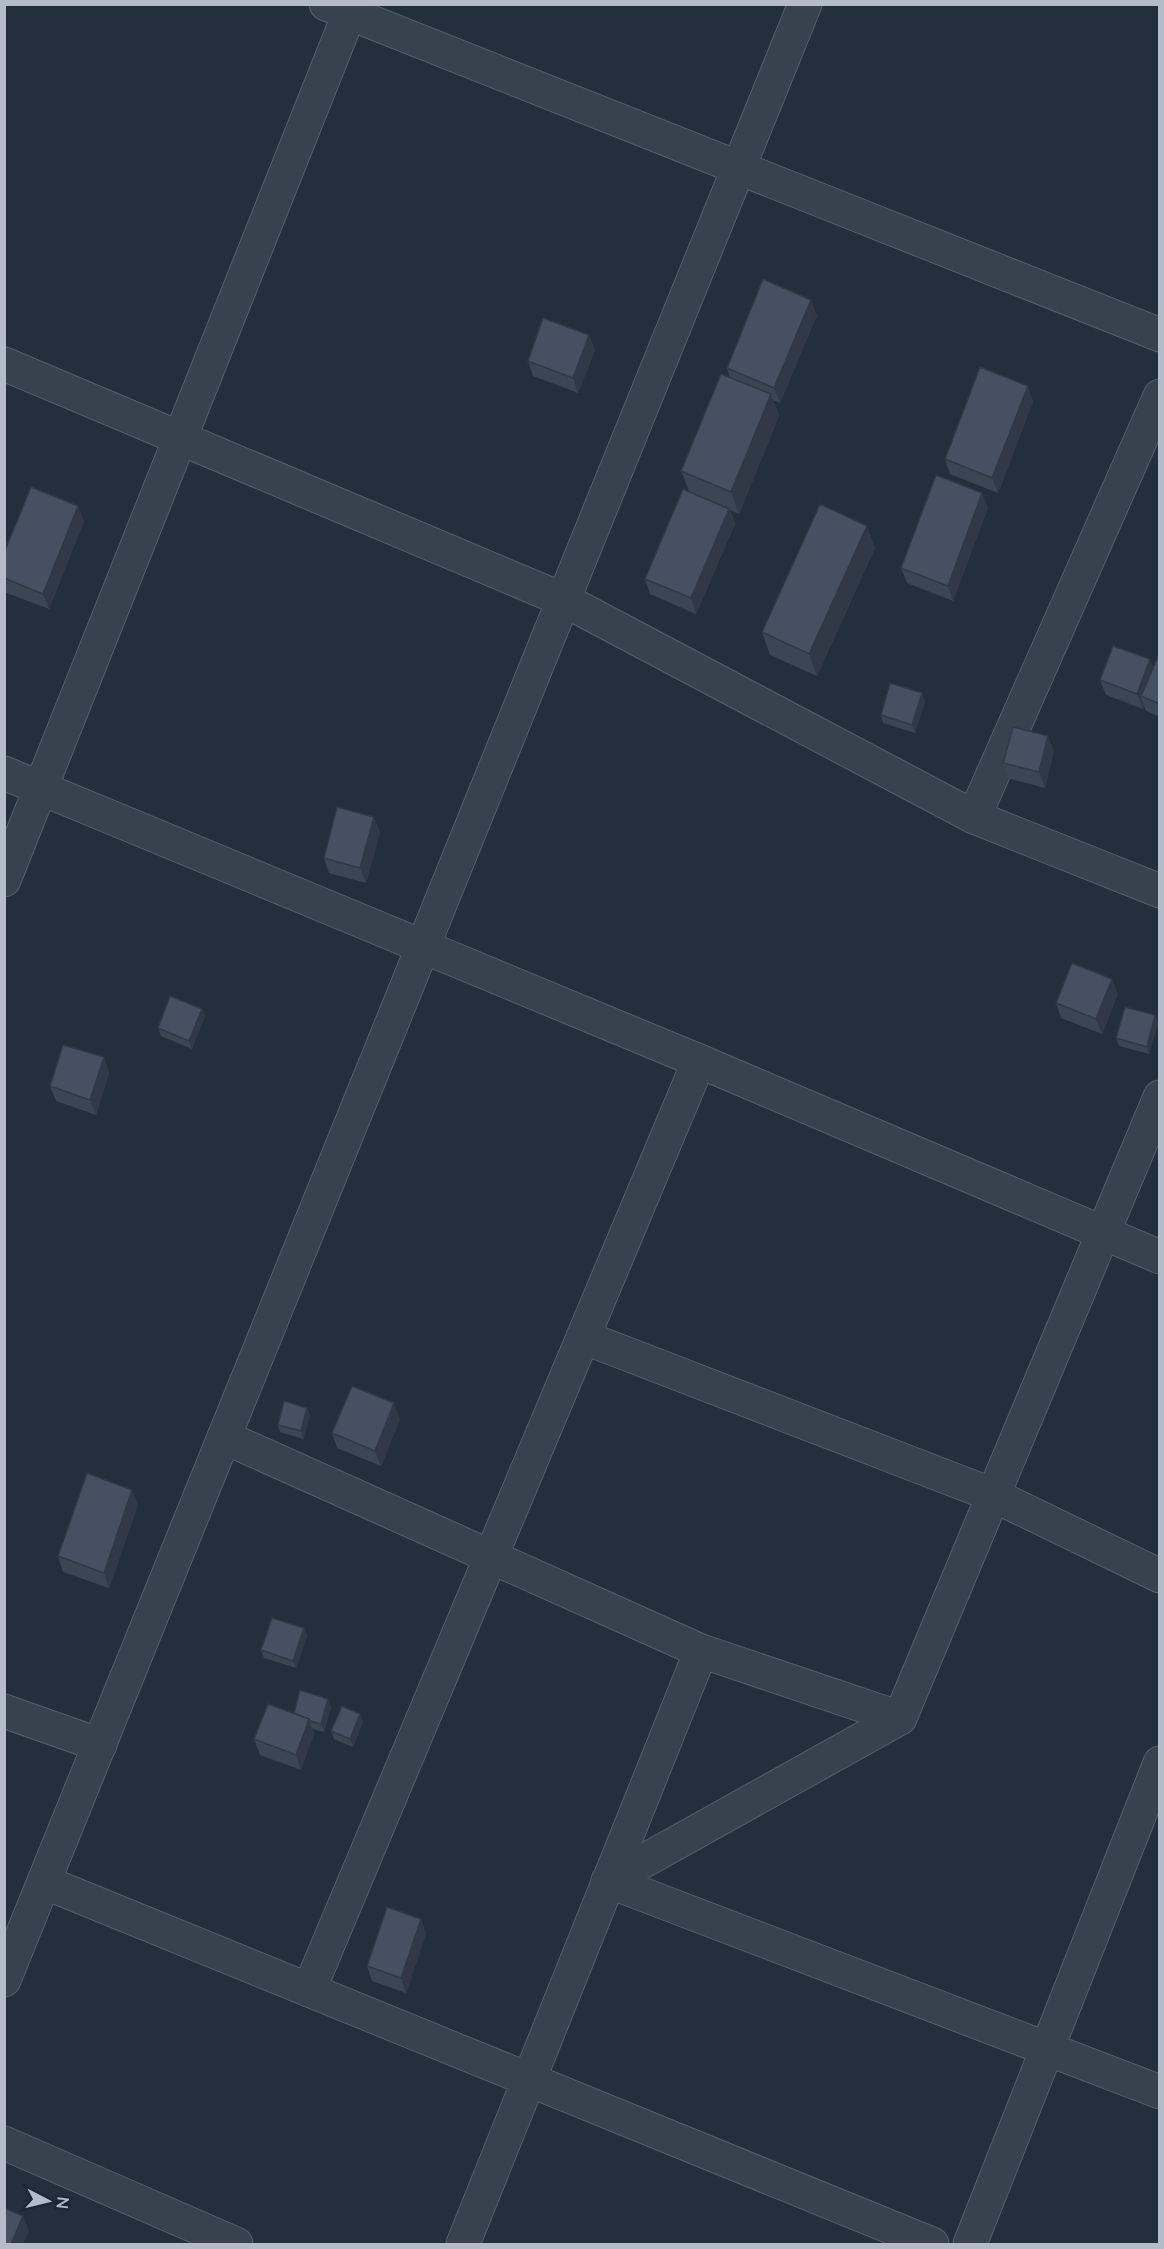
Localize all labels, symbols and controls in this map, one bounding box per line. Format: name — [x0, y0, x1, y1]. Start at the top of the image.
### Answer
north arrow — [18, 2171, 78, 2231]
text: N — [53, 2196, 74, 2210]

